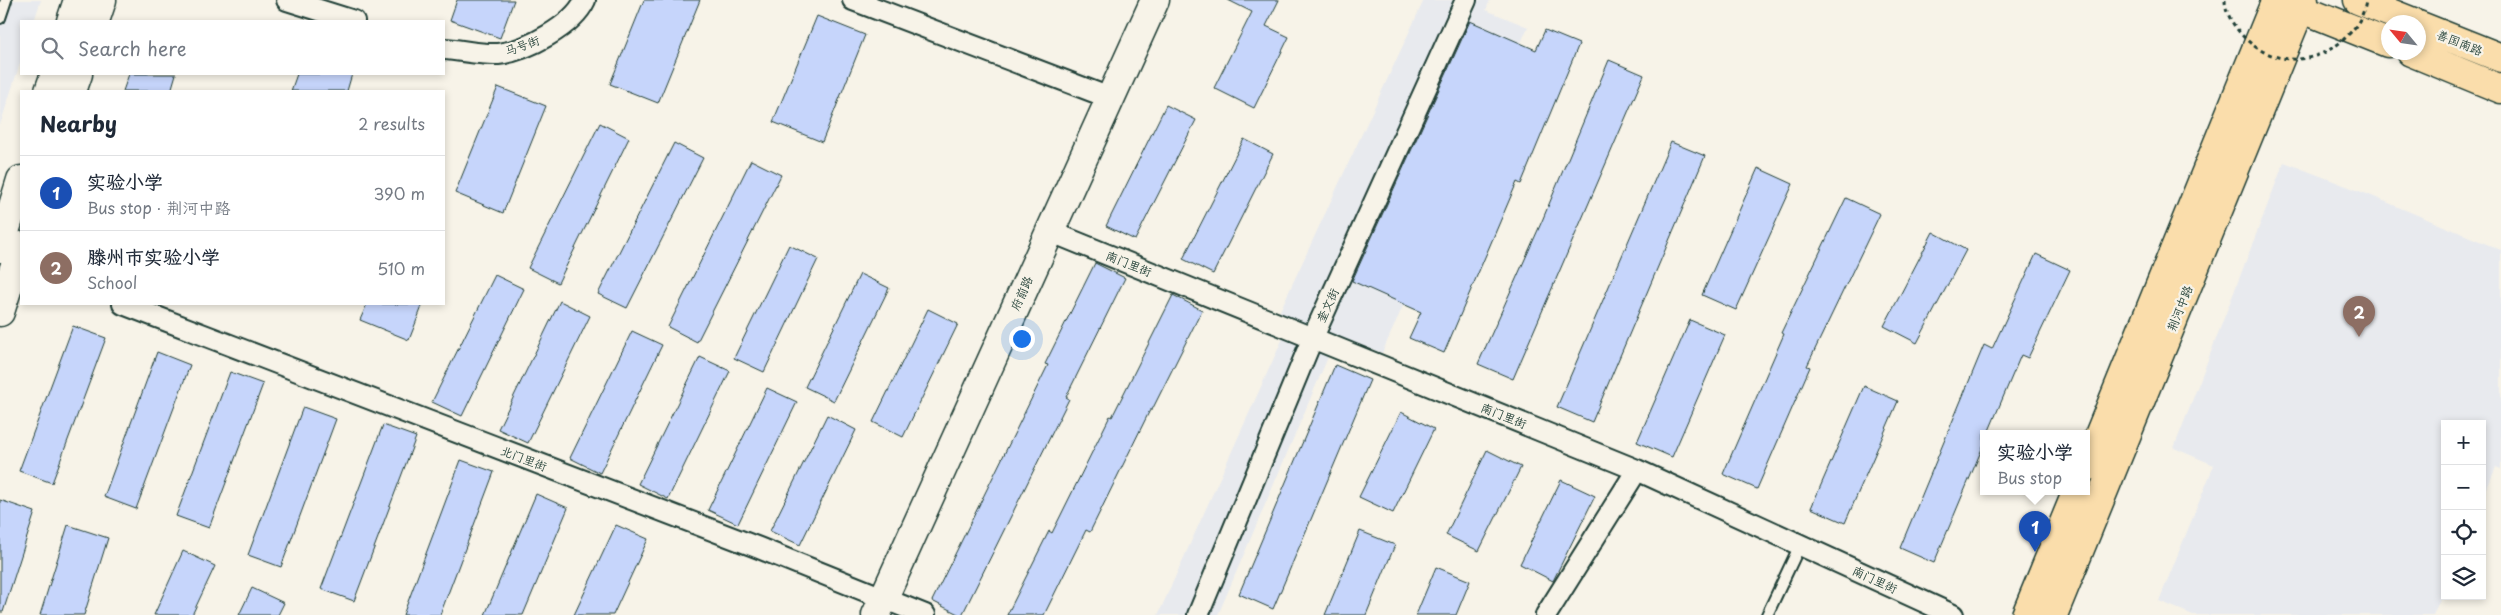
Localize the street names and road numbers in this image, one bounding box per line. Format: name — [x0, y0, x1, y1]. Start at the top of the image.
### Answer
street label: 善国南路 — [2434, 25, 2486, 59]
street label: 马号街 — [502, 30, 542, 60]
street label: 南门里街 — [1103, 246, 1155, 280]
street label: 府前路 — [1005, 273, 1037, 313]
street label: 荆河中路 — [2162, 282, 2196, 334]
street label: 奎文街 — [1311, 285, 1343, 325]
street label: 南门里街 — [1478, 398, 1530, 432]
street label: 北门里街 — [498, 441, 550, 475]
street label: 南门里街 — [1849, 561, 1901, 597]

